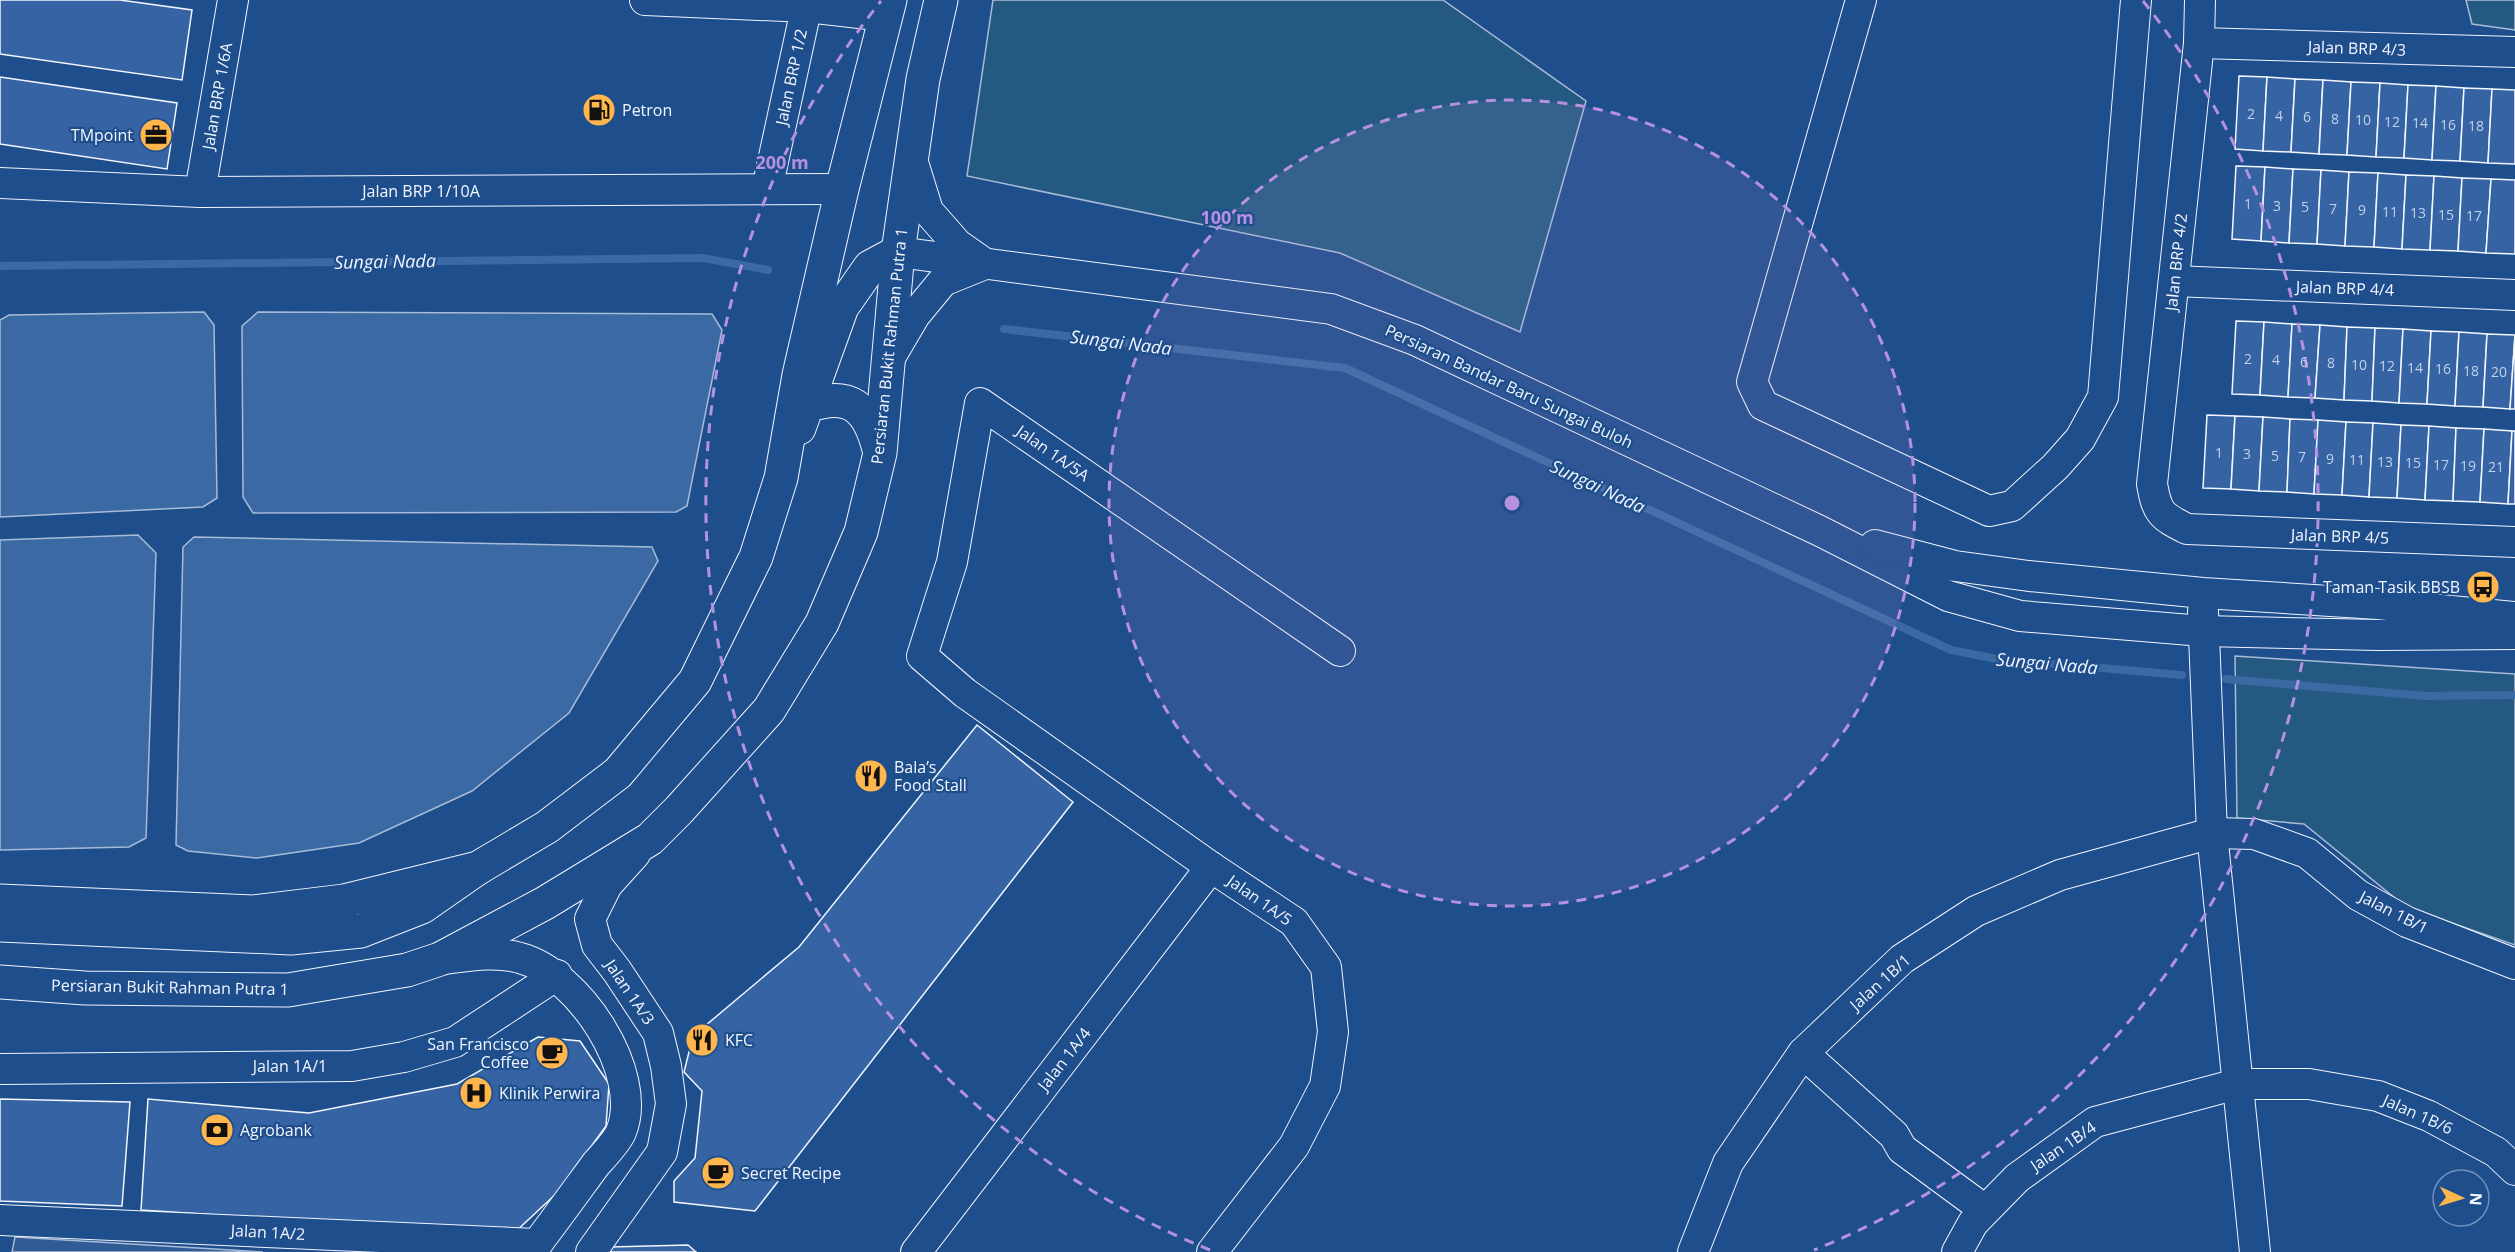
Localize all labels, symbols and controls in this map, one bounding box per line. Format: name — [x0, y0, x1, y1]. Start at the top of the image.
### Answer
street label: Jalan BRP 1/2 — [770, 27, 812, 129]
street label: Jalan BRP 4/3 — [2306, 35, 2406, 61]
street label: Jalan BRP 1/6A — [196, 40, 237, 153]
fuel station icon: Petron — [581, 92, 617, 128]
place label: Petron — [622, 99, 672, 121]
house number: 2 — [2247, 104, 2255, 123]
house number: 4 — [2275, 106, 2283, 125]
house number: 6 — [2303, 107, 2311, 126]
house number: 8 — [2331, 109, 2339, 128]
house number: 10 — [2355, 110, 2371, 129]
house number: 12 — [2384, 112, 2400, 131]
house number: 14 — [2412, 113, 2428, 132]
house number: 16 — [2440, 115, 2456, 134]
house number: 18 — [2468, 116, 2484, 135]
office icon: TMpoint — [138, 117, 174, 153]
place label: TMpoint — [71, 124, 133, 146]
text: 200 m — [755, 150, 809, 174]
street label: Jalan BRP 1/10A — [360, 180, 481, 202]
house number: 1 — [2244, 194, 2252, 213]
house number: 3 — [2273, 196, 2281, 215]
house number: 5 — [2301, 197, 2309, 216]
house number: 7 — [2329, 199, 2337, 218]
house number: 9 — [2358, 200, 2366, 219]
house number: 11 — [2382, 202, 2398, 221]
house number: 13 — [2410, 203, 2426, 222]
text: 100 m — [1200, 205, 1254, 229]
house number: 15 — [2438, 205, 2454, 224]
house number: 17 — [2466, 206, 2482, 225]
street label: Jalan BRP 4/2 — [2160, 212, 2192, 314]
street label: Persiaran Bukit Rahman Putra 1 — [866, 227, 912, 465]
water label: Sungai Nada — [334, 248, 436, 274]
street label: Jalan BRP 4/4 — [2294, 275, 2394, 301]
street label: Persiaran Bandar Baru Sungai Buloh — [1382, 319, 1636, 453]
water label: Sungai Nada — [1069, 324, 1173, 360]
house number: 2 — [2244, 349, 2252, 368]
house number: 4 — [2272, 350, 2280, 369]
house number: 6 — [2300, 352, 2308, 371]
house number: 8 — [2327, 353, 2335, 372]
house number: 10 — [2351, 355, 2367, 374]
house number: 12 — [2379, 356, 2395, 375]
house number: 14 — [2407, 358, 2423, 377]
house number: 16 — [2435, 359, 2451, 378]
house number: 18 — [2463, 361, 2479, 380]
house number: 20 — [2491, 362, 2507, 381]
street label: Jalan 1A/5A — [1010, 419, 1095, 487]
house number: 1 — [2215, 443, 2223, 462]
house number: 3 — [2243, 444, 2251, 463]
house number: 5 — [2271, 446, 2279, 465]
house number: 7 — [2298, 447, 2306, 466]
house number: 9 — [2326, 449, 2334, 468]
house number: 11 — [2349, 450, 2365, 469]
house number: 13 — [2377, 452, 2393, 471]
house number: 15 — [2405, 453, 2421, 472]
water label: Sungai Nada — [1547, 454, 1649, 518]
house number: 17 — [2433, 455, 2449, 474]
house number: 19 — [2460, 456, 2476, 475]
house number: 21 — [2488, 457, 2504, 476]
centre of rings — [1502, 493, 1522, 513]
street label: Jalan BRP 4/5 — [2289, 523, 2389, 549]
bus stop icon: Taman Tasik BBSB — [2465, 569, 2501, 605]
place label: Taman Tasik BBSB — [2323, 576, 2460, 598]
water label: Sungai Nada — [1995, 647, 2099, 679]
place label: Bala’s Food Stall — [894, 756, 967, 796]
restaurant icon: Bala’s Food Stall — [853, 758, 889, 794]
street label: Jalan 1A/5 — [1222, 869, 1297, 930]
street label: Jalan 1B/1 — [2354, 884, 2432, 939]
street label: Jalan 1B/1 — [1843, 949, 1915, 1016]
street label: Jalan 1A/3 — [599, 953, 660, 1029]
street label: Persiaran Bukit Rahman Putra 1 — [51, 974, 289, 1000]
restaurant icon: KFC — [684, 1022, 720, 1058]
street label: Jalan 1A/4 — [1031, 1023, 1096, 1097]
place label: KFC — [725, 1029, 753, 1051]
place label: San Francisco Coffee — [427, 1033, 529, 1073]
cafe icon: San Francisco Coffee — [534, 1035, 570, 1071]
street label: Jalan 1A/1 — [251, 1055, 327, 1077]
hospital icon: Klinik Perwira — [458, 1075, 494, 1111]
place label: Klinik Perwira — [499, 1082, 600, 1104]
street label: Jalan 1B/6 — [2378, 1088, 2457, 1139]
bank icon: Agrobank — [199, 1112, 235, 1148]
street label: Jalan 1B/4 — [2024, 1116, 2100, 1177]
place label: Agrobank — [240, 1119, 312, 1141]
cafe icon: Secret Recipe — [700, 1155, 736, 1191]
place label: Secret Recipe — [741, 1162, 841, 1184]
north arrow — [2431, 1168, 2491, 1228]
text: N — [2465, 1192, 2487, 1206]
street label: Jalan 1A/2 — [228, 1219, 306, 1245]

